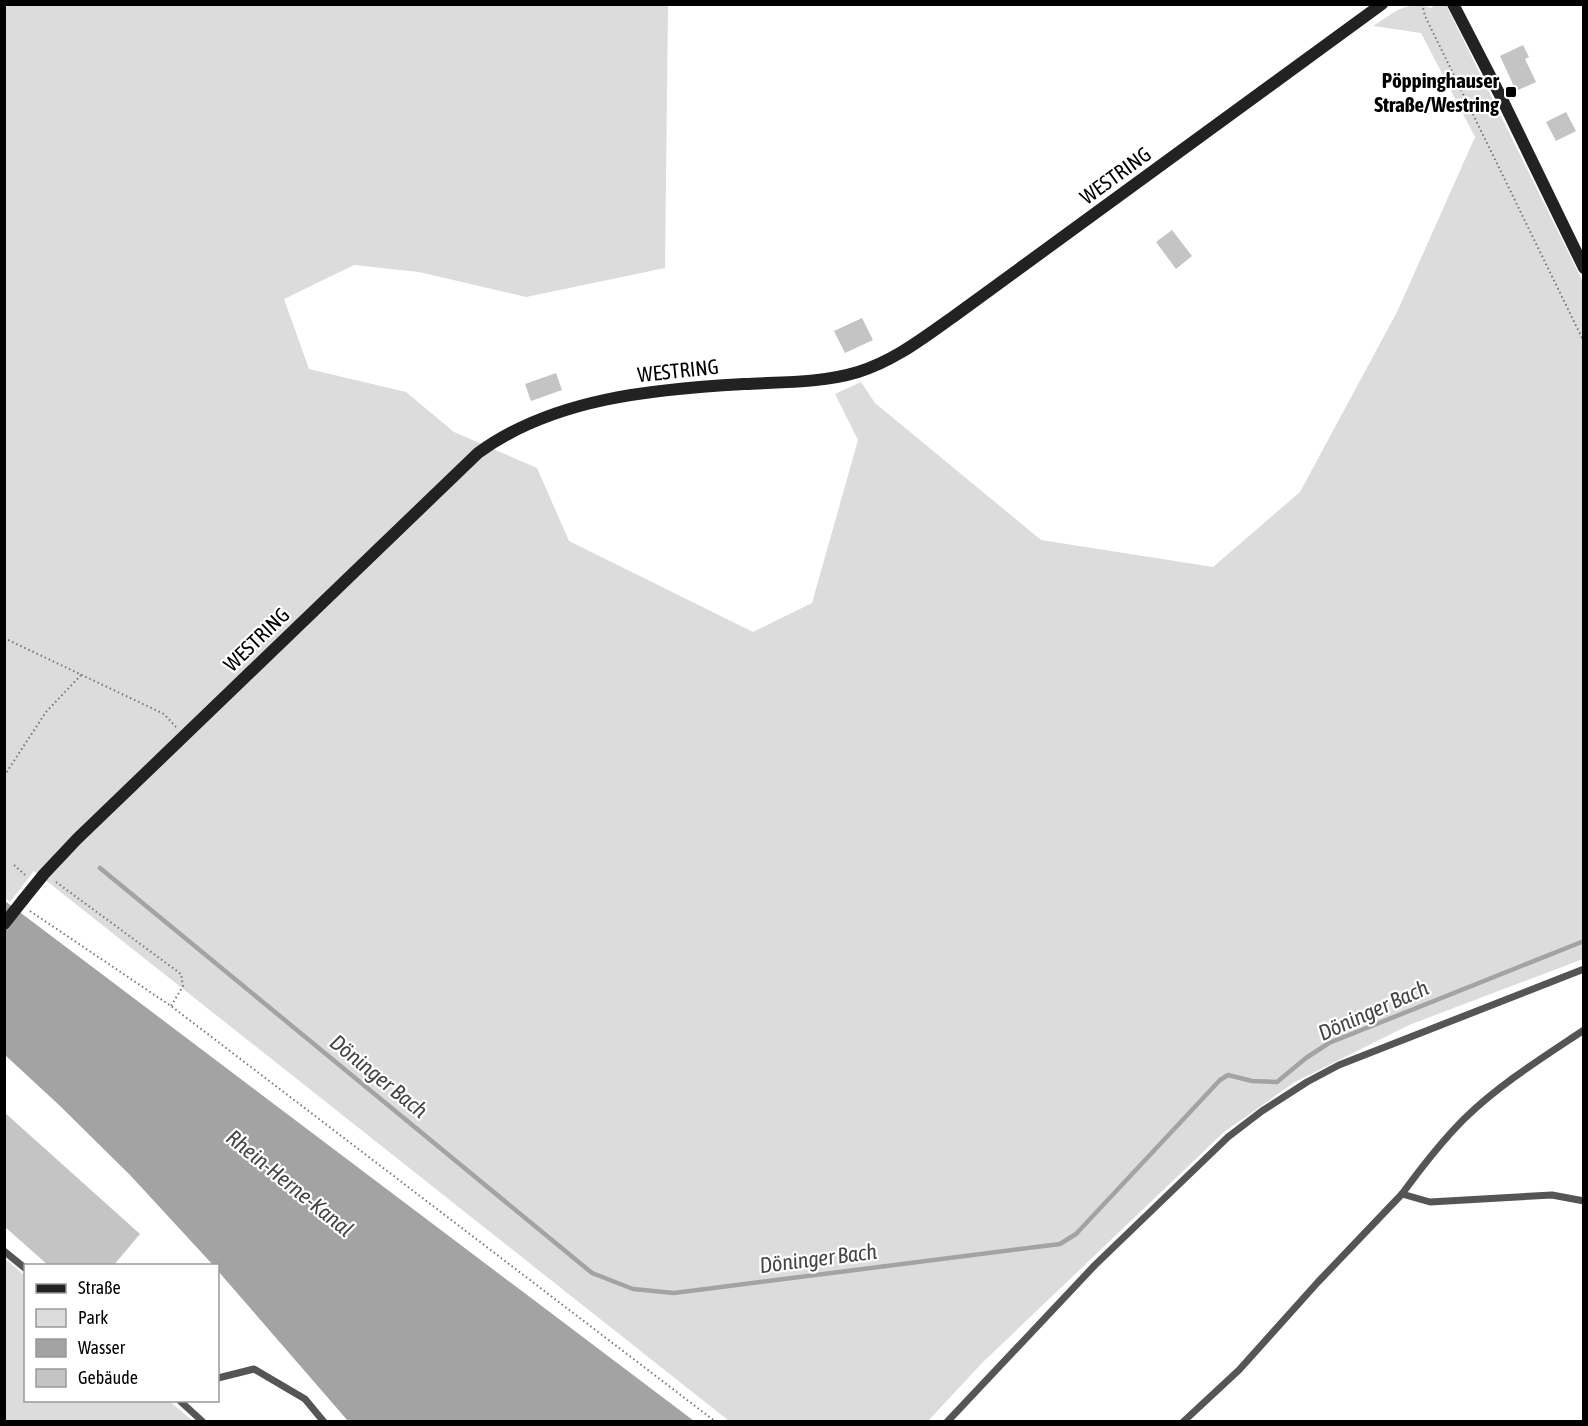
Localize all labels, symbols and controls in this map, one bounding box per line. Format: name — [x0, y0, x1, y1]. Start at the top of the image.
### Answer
place label: Pöppinghauser Straße/Westring — [1374, 68, 1500, 116]
marker: Pöppinghauser Straße/Westring — [1504, 85, 1518, 99]
street label: WESTRING — [1075, 141, 1155, 209]
street label: WESTRING — [636, 354, 720, 386]
street label: WESTRING — [218, 602, 294, 676]
water label: Döninger Bach — [1314, 974, 1432, 1046]
water label: Döninger Bach — [325, 1029, 433, 1123]
water label: Rhein-Herne-Kanal — [221, 1124, 359, 1242]
water label: Döninger Bach — [758, 1238, 878, 1278]
legend — [24, 1264, 219, 1402]
text: Straße — [78, 1277, 121, 1298]
text: Park — [78, 1307, 108, 1328]
text: Wasser — [78, 1337, 126, 1358]
text: Gebäude — [78, 1367, 138, 1388]

